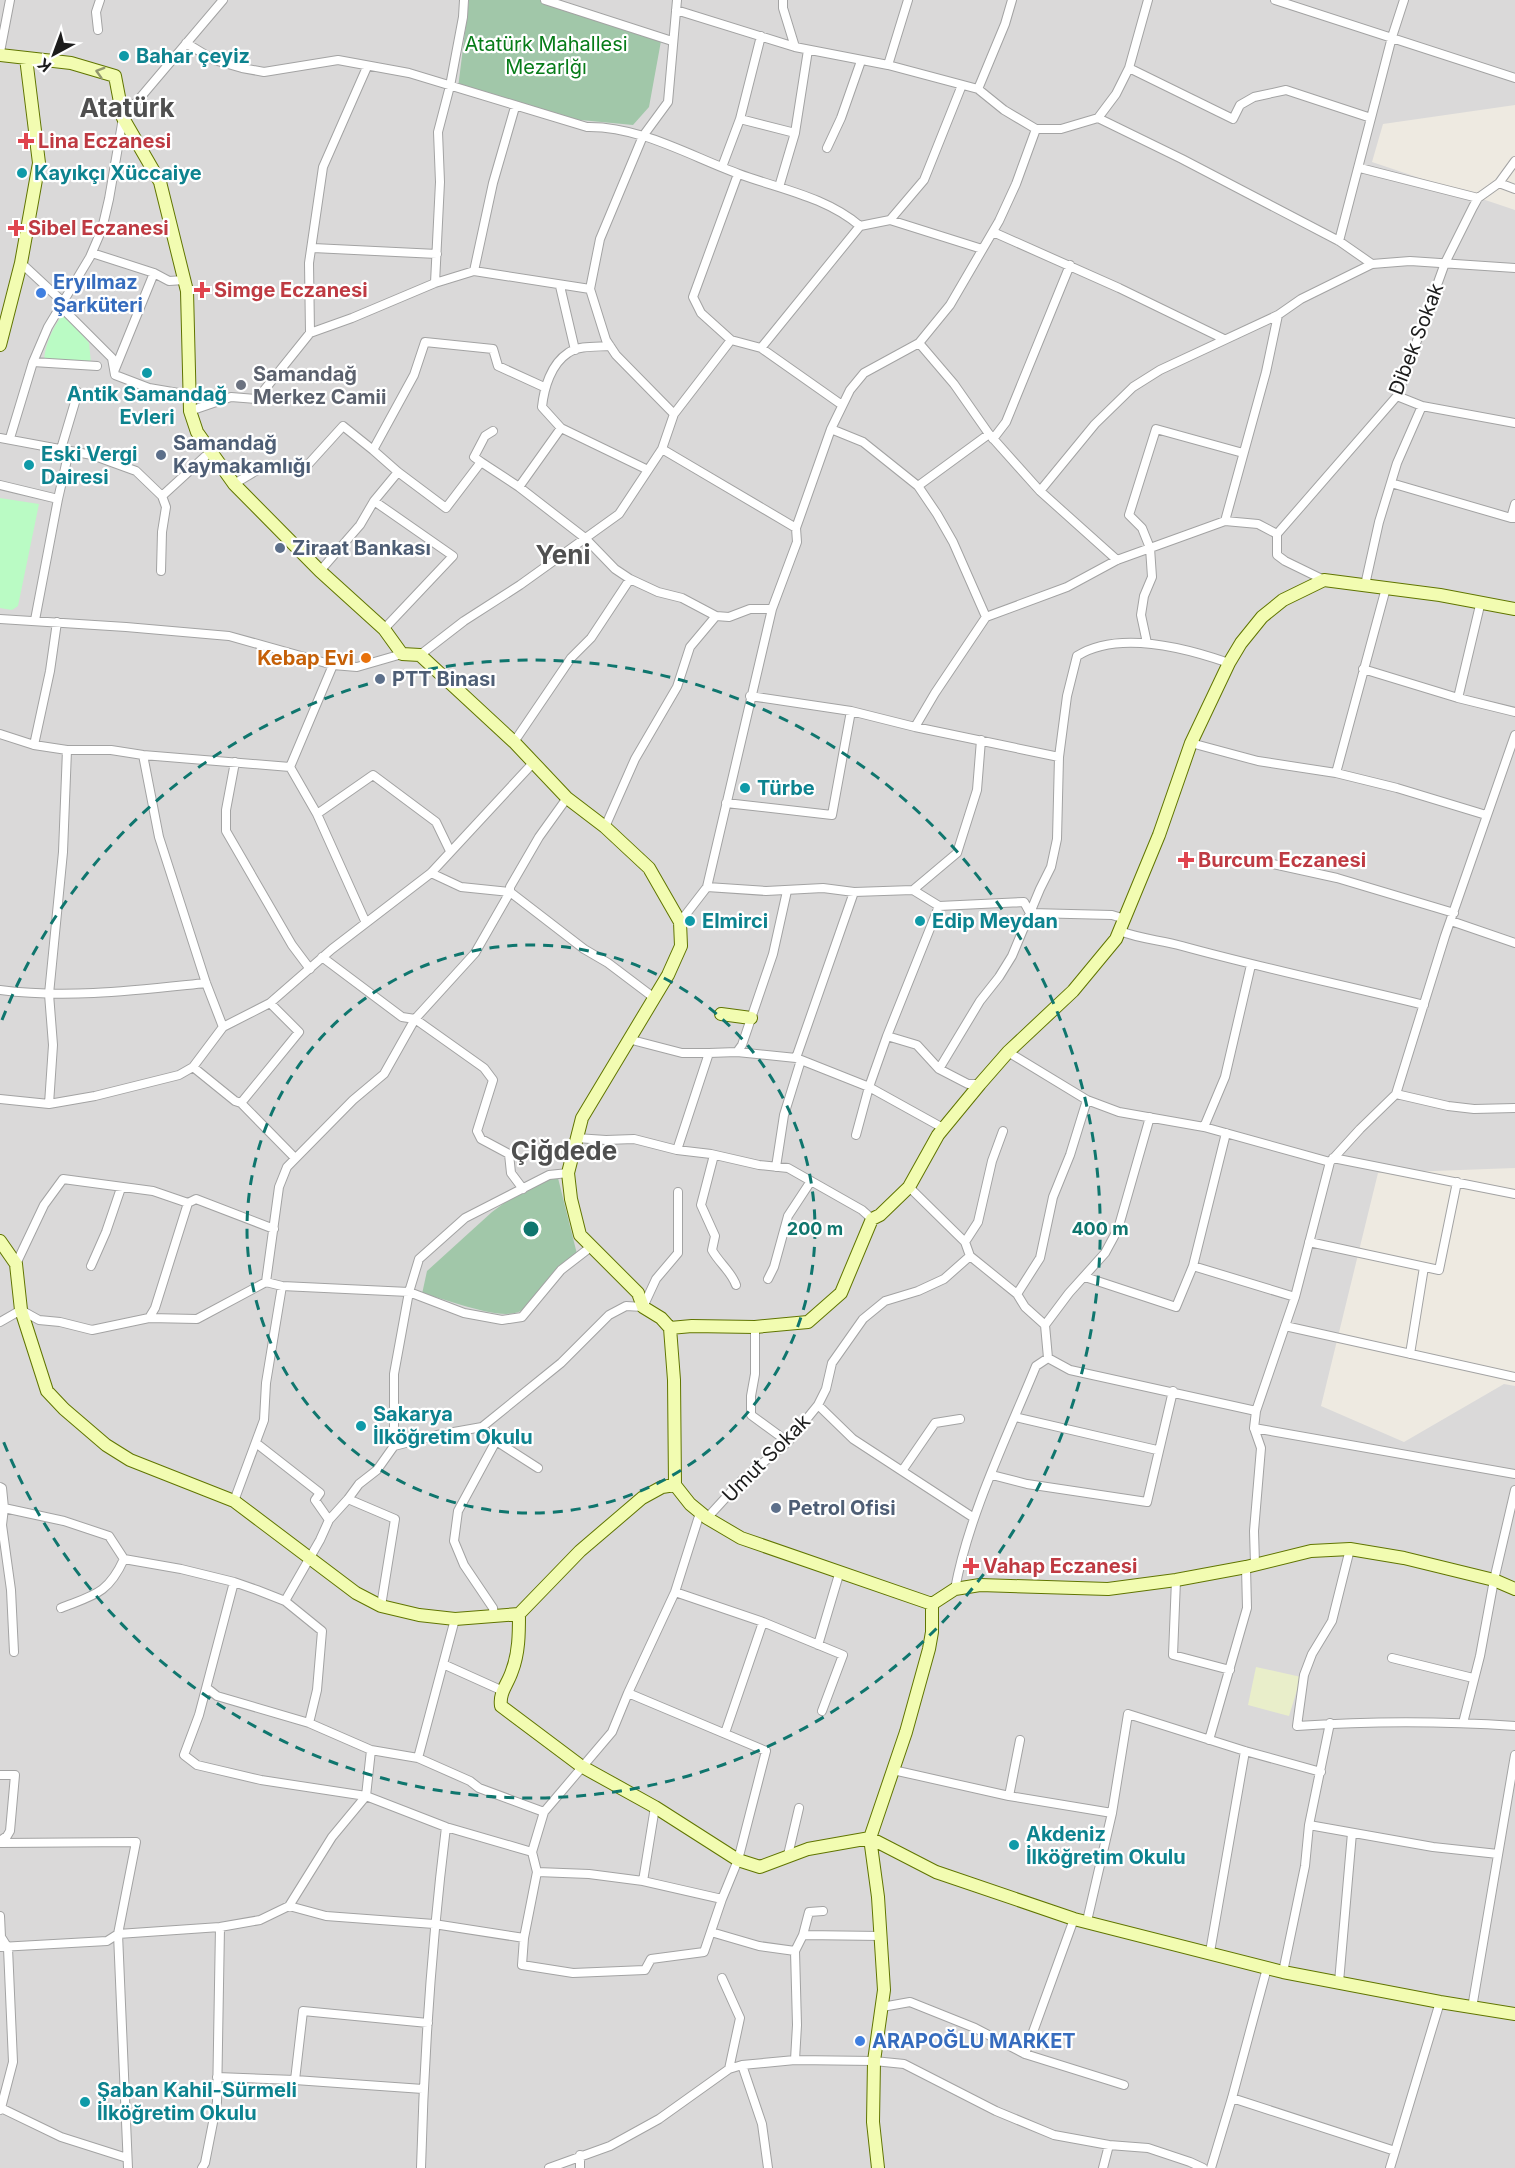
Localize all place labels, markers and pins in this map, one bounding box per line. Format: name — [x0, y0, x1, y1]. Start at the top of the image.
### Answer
place label: Bahar çeyiz — [136, 44, 250, 68]
marker: Bahar çeyiz — [117, 49, 131, 63]
place label: Lina Eczanesi — [38, 129, 171, 153]
marker: Lina Eczanesi — [19, 134, 33, 148]
place label: Kayıkçı Xüccaiye — [34, 161, 202, 185]
marker: Kayıkçı Xüccaiye — [15, 166, 29, 180]
place label: Sibel Eczanesi — [28, 216, 169, 240]
marker: Sibel Eczanesi — [9, 221, 23, 235]
place label: Eryılmaz Şarküteri — [53, 270, 143, 317]
place label: Simge Eczanesi — [214, 278, 368, 302]
marker: Simge Eczanesi — [195, 283, 209, 297]
marker: Eryılmaz Şarküteri — [34, 286, 48, 300]
place label: Samandağ Merkez Camii — [253, 362, 386, 409]
marker: Antik Samandağ Evleri — [140, 366, 154, 380]
marker: Samandağ Merkez Camii — [234, 378, 248, 392]
place label: Antik Samandağ Evleri — [67, 382, 227, 429]
place label: Samandağ Kaymakamlığı — [173, 431, 311, 478]
place label: Eski Vergi Dairesi — [41, 442, 137, 489]
marker: Samandağ Kaymakamlığı — [154, 448, 168, 462]
marker: Eski Vergi Dairesi — [22, 458, 36, 472]
place label: Ziraat Bankası — [292, 536, 431, 560]
marker: Ziraat Bankası — [273, 541, 287, 555]
place label: Kebap Evi — [257, 646, 354, 670]
marker: Kebap Evi — [359, 651, 373, 665]
place label: PTT Binası — [392, 667, 496, 691]
marker: PTT Binası — [373, 672, 387, 686]
place label: Türbe — [757, 776, 815, 800]
marker: Türbe — [738, 781, 752, 795]
place label: Burcum Eczanesi — [1198, 848, 1366, 872]
marker: Burcum Eczanesi — [1179, 853, 1193, 867]
place label: Elmirci — [702, 909, 768, 933]
place label: Edip Meydan — [932, 909, 1058, 933]
marker: Elmirci — [683, 914, 697, 928]
marker: Edip Meydan — [913, 914, 927, 928]
centre of rings — [521, 1219, 541, 1239]
place label: Sakarya İlköğretim Okulu — [373, 1402, 533, 1449]
marker: Sakarya İlköğretim Okulu — [354, 1419, 368, 1433]
place label: Petrol Ofisi — [788, 1496, 896, 1520]
marker: Petrol Ofisi — [769, 1501, 783, 1515]
place label: Vahap Eczanesi — [983, 1554, 1137, 1578]
marker: Vahap Eczanesi — [964, 1559, 978, 1573]
place label: Akdeniz İlköğretim Okulu — [1026, 1822, 1186, 1869]
marker: Akdeniz İlköğretim Okulu — [1007, 1838, 1021, 1852]
place label: ARAPOĞLU MARKET — [872, 2028, 1076, 2053]
marker: ARAPOĞLU MARKET — [853, 2034, 867, 2048]
place label: Şaban Kahil-Sürmeli İlköğretim Okulu — [97, 2078, 297, 2125]
marker: Şaban Kahil-Sürmeli İlköğretim Okulu — [78, 2095, 92, 2109]

